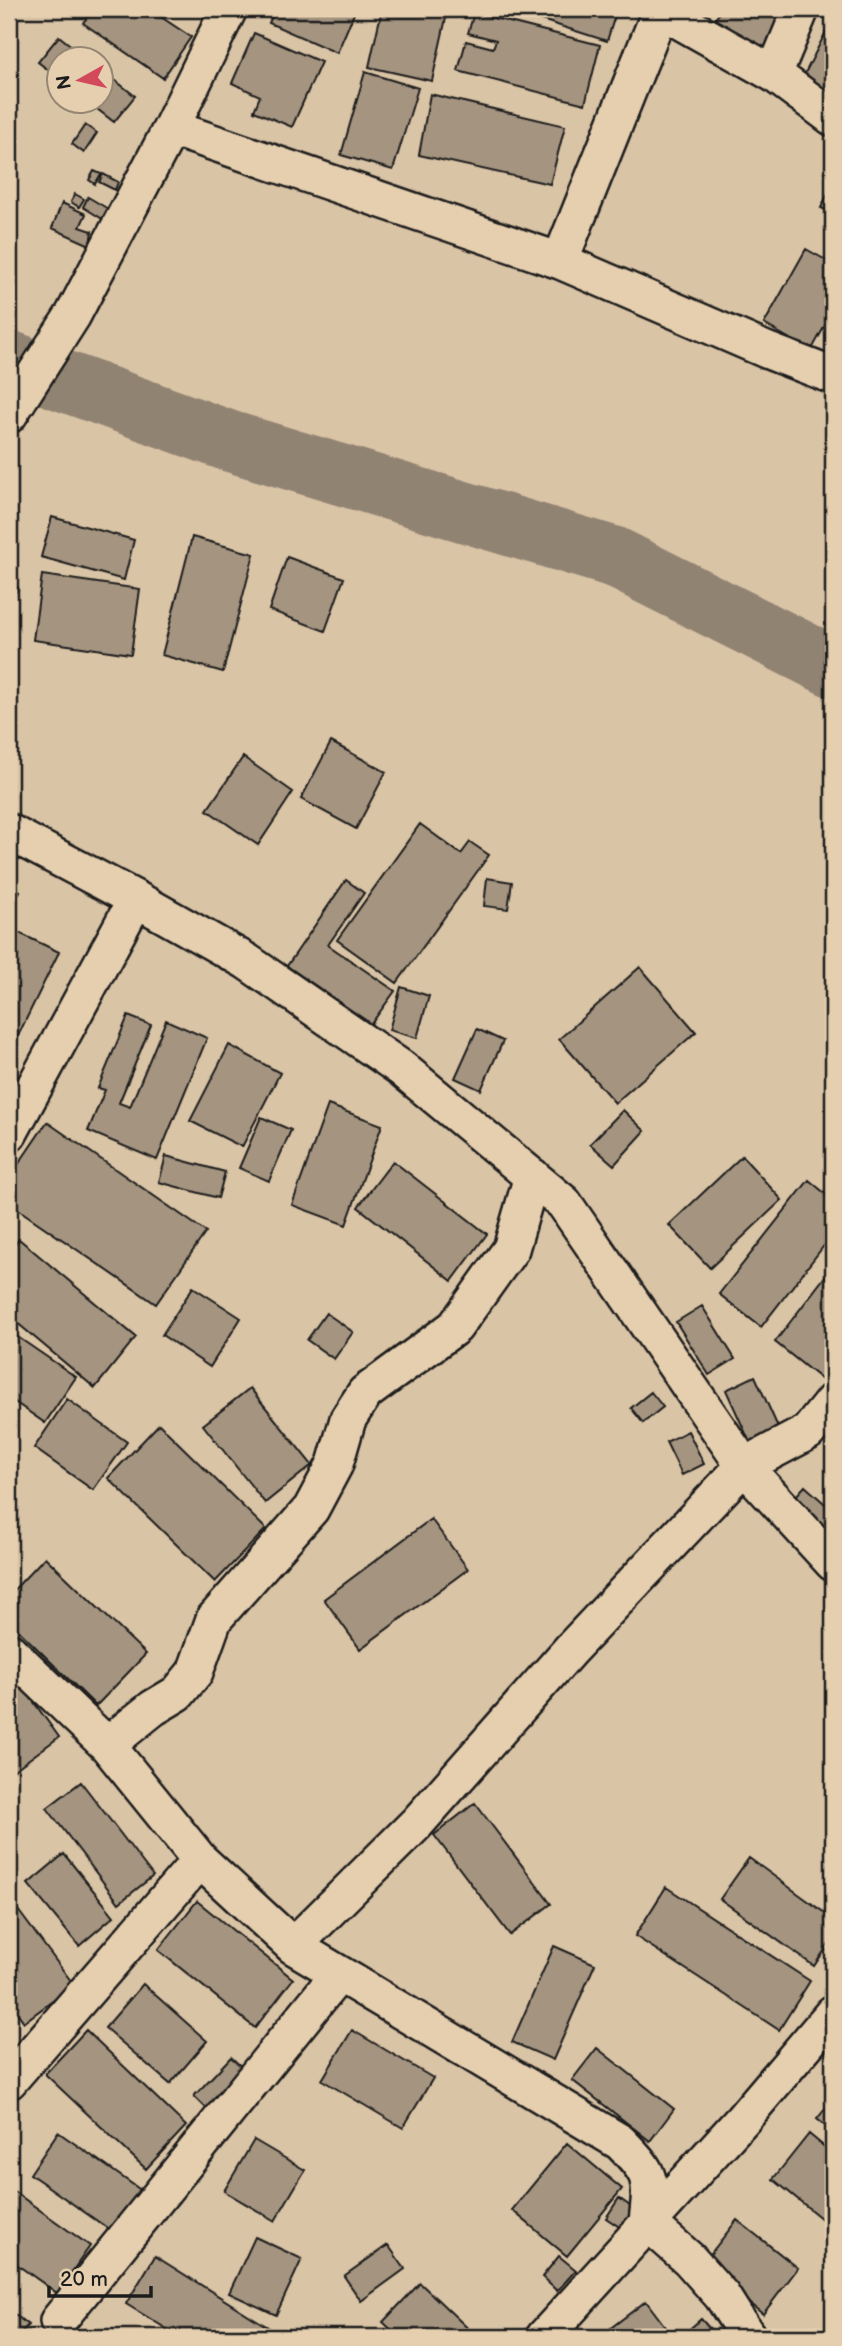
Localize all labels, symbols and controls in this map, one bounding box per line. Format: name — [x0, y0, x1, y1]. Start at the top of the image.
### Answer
north arrow — [46, 46, 116, 116]
text: N — [52, 73, 77, 91]
scale bar — [49, 2255, 150, 2299]
text: 20 m — [60, 2267, 108, 2292]

